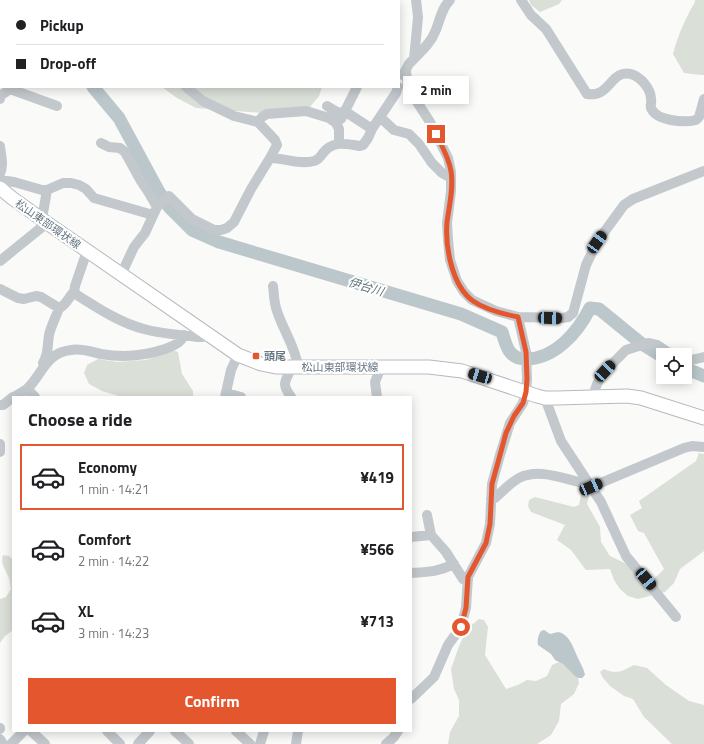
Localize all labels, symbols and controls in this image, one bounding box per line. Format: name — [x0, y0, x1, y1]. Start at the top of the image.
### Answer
text: Pickup — [40, 14, 84, 37]
text: Drop-off — [40, 52, 96, 75]
callout: 2 min — [403, 76, 469, 104]
text: 2 min — [420, 80, 452, 100]
route end — [427, 125, 445, 143]
street label: 松山東部環状線 — [12, 195, 84, 253]
car — [585, 229, 609, 255]
water label: 伊台川 — [346, 272, 388, 301]
car — [538, 312, 562, 324]
place label: 頭尾 — [264, 348, 286, 364]
map controls — [656, 348, 692, 384]
button: locate — [656, 348, 692, 384]
marker: 頭尾 — [251, 351, 261, 361]
car — [592, 358, 618, 384]
street label: 松山東部環状線 — [302, 359, 379, 375]
car — [467, 367, 493, 385]
text: Choose a ride — [28, 406, 132, 433]
text: Economy — [78, 456, 137, 479]
icon: car — [30, 459, 66, 495]
text: ¥419 — [360, 466, 394, 489]
car — [578, 477, 604, 497]
text: 1 min · 14:21 — [78, 479, 149, 499]
text: Comfort — [78, 528, 131, 551]
icon: car — [30, 531, 66, 567]
text: ¥566 — [360, 538, 394, 561]
text: 2 min · 14:22 — [78, 551, 149, 571]
car — [634, 566, 658, 592]
text: XL — [78, 600, 94, 623]
icon: car — [30, 603, 66, 639]
text: ¥713 — [360, 610, 394, 633]
route start — [452, 618, 470, 636]
text: 3 min · 14:23 — [78, 623, 149, 643]
button: Confirm — [28, 678, 396, 724]

